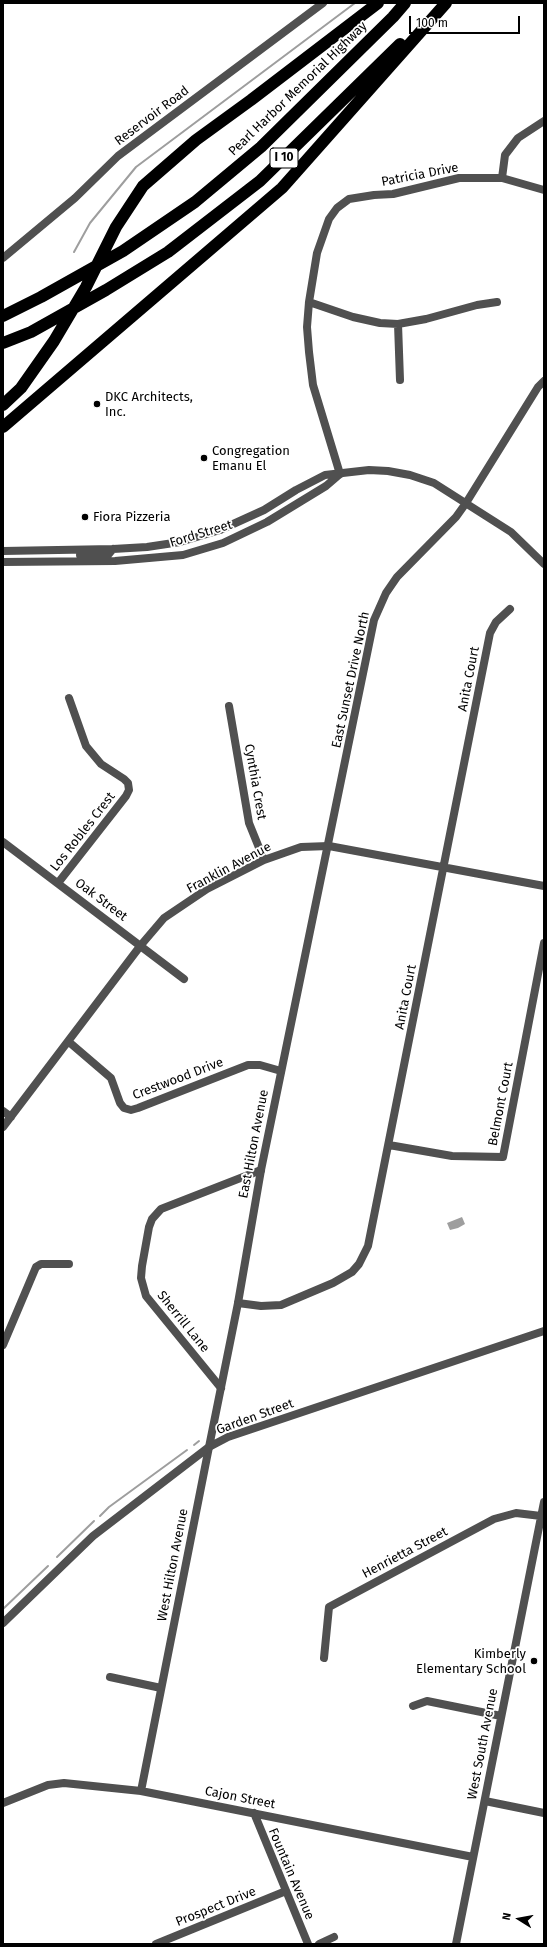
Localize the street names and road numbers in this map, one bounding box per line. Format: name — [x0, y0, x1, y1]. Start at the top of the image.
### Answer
street label: Pearl Harbor Memorial Highway — [226, 19, 370, 159]
street label: Reservoir Road — [112, 83, 192, 149]
road number: I 10 — [270, 148, 298, 168]
street label: Patricia Drive — [380, 160, 460, 190]
street label: Ford Street — [168, 517, 234, 551]
street label: East Sunset Drive North — [329, 610, 373, 750]
street label: Anita Court — [455, 645, 483, 713]
street label: Cynthia Crest — [241, 743, 269, 821]
street label: Los Robles Crest — [47, 789, 119, 875]
street label: Franklin Avenue — [184, 839, 274, 897]
street label: Oak Street — [72, 875, 130, 925]
street label: Anita Court — [392, 963, 420, 1031]
street label: Crestwood Drive — [130, 1055, 226, 1103]
street label: Belmont Court — [485, 1061, 517, 1147]
street label: East Hilton Avenue — [236, 1088, 272, 1200]
street label: Sherrill Lane — [153, 1288, 213, 1356]
street label: Garden Street — [214, 1396, 296, 1438]
street label: West Hilton Avenue — [154, 1507, 192, 1623]
street label: Henrietta Street — [360, 1524, 450, 1582]
street label: West South Avenue — [465, 1687, 501, 1801]
street label: Cajon Street — [203, 1784, 277, 1812]
street label: Fountain Avenue — [265, 1826, 317, 1922]
street label: Prospect Drive — [174, 1884, 258, 1930]

